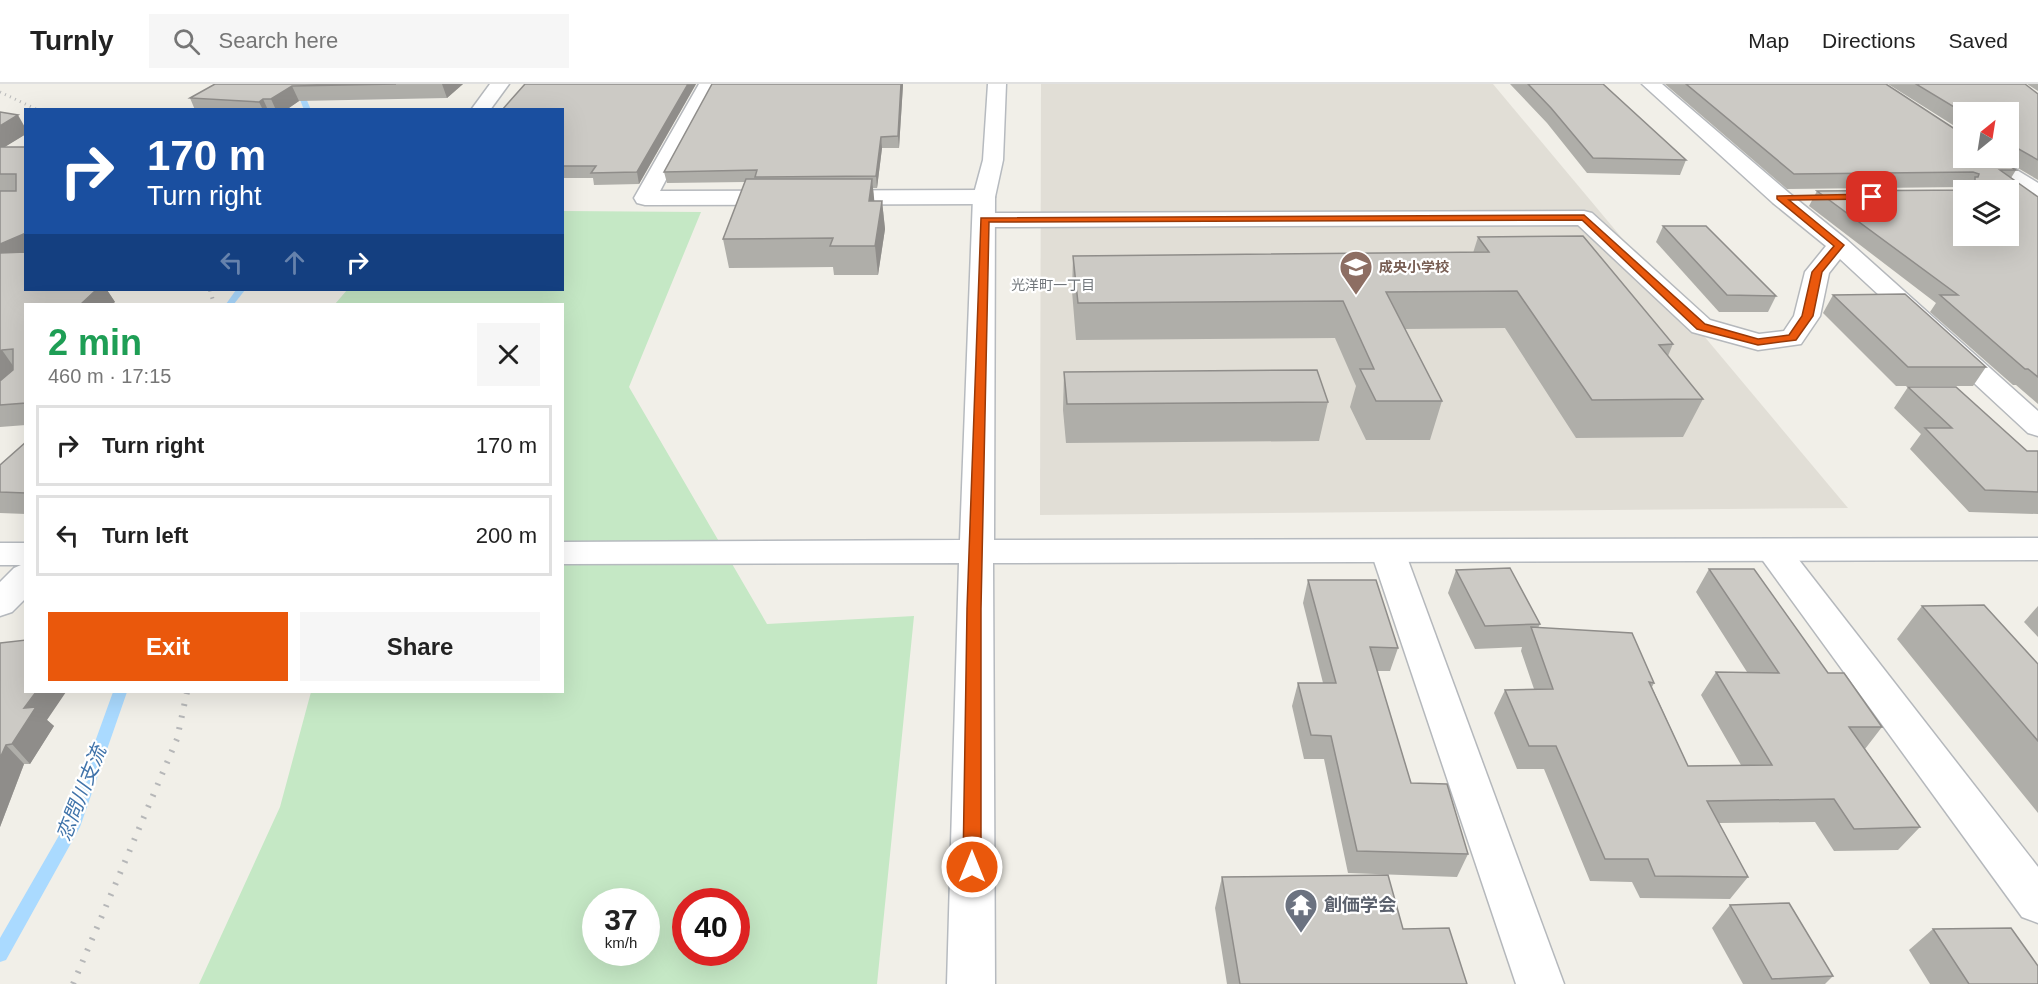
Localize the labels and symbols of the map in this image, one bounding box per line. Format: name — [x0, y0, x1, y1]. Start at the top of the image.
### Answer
north arrow — [1953, 102, 2019, 168]
pin — [1846, 171, 1897, 222]
school or university icon: 成央小学校 — [1338, 249, 1374, 296]
place label: 成央小学校 — [1379, 259, 1449, 275]
district label: 光洋町一丁目 — [1011, 277, 1095, 293]
water label: 恋問川支流 — [52, 740, 111, 843]
position arrow — [940, 835, 1004, 899]
temple icon: 創価学会 — [1283, 887, 1319, 934]
speed limit sign: 40 — [672, 888, 750, 966]
place label: 創価学会 — [1324, 895, 1396, 915]

